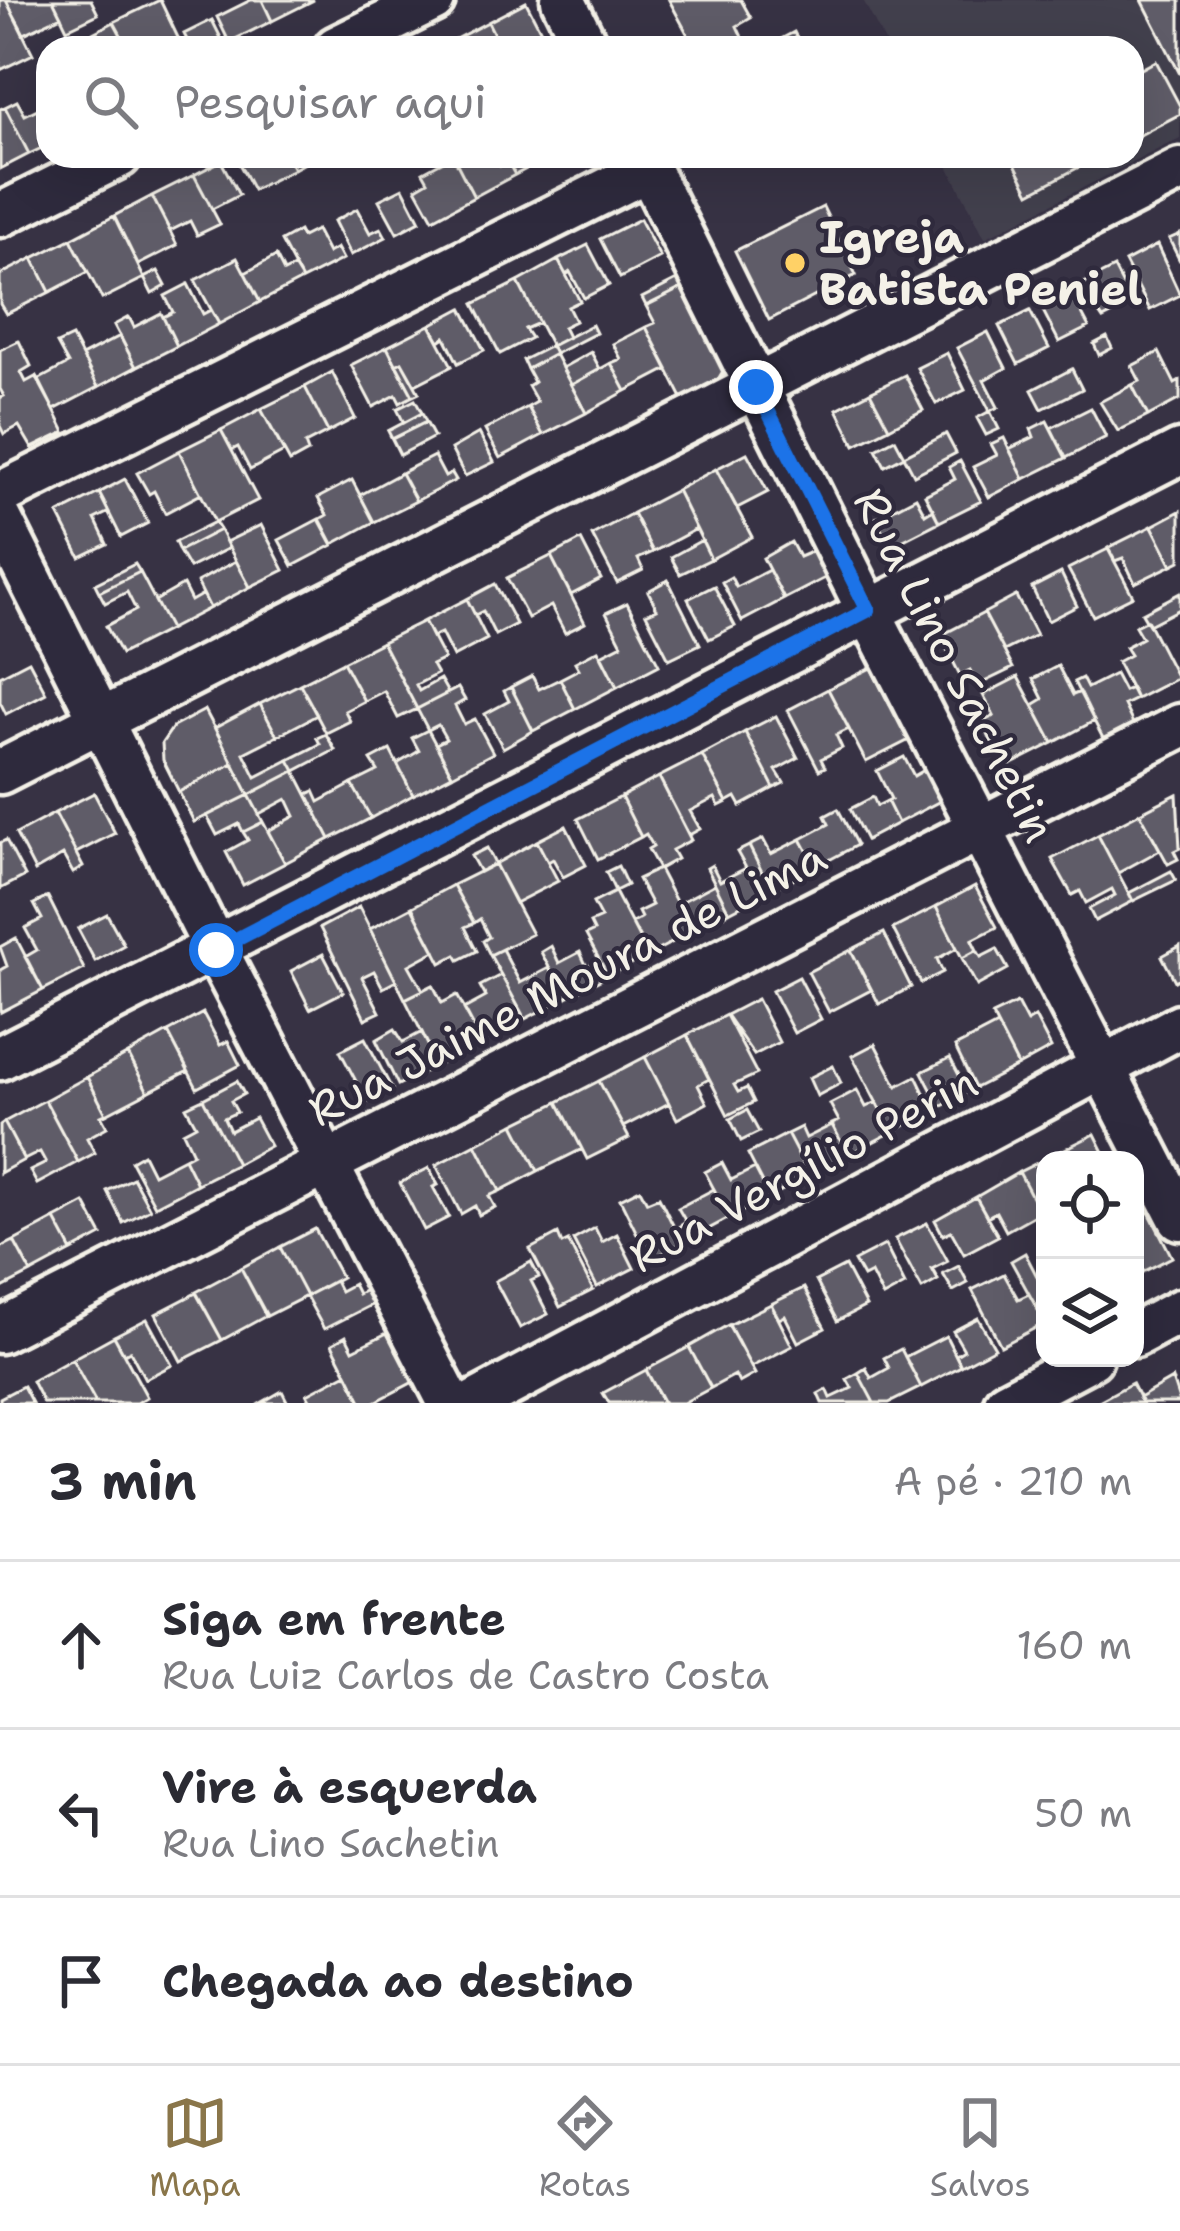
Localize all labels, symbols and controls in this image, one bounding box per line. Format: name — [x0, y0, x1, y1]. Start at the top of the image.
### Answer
search box — [36, 36, 1144, 168]
icon: search — [78, 69, 144, 135]
text: Pesquisar aqui — [174, 72, 487, 132]
place label: Igreja Batista Peniel — [819, 207, 1143, 319]
marker: Igreja Batista Peniel — [782, 250, 808, 276]
route end — [729, 360, 783, 414]
street label: Rua Lino Sachetin — [840, 478, 1070, 852]
street label: Rua Jaime Moura de Lima — [298, 826, 836, 1140]
route start — [189, 923, 243, 977]
street label: Rua Vergílio Perin — [619, 1052, 987, 1286]
map controls — [1036, 1151, 1144, 1367]
button: locate — [1036, 1151, 1144, 1259]
button: layers — [1036, 1259, 1144, 1367]
text: 3 min — [48, 1447, 197, 1515]
text: A pé · 210 m — [894, 1455, 1132, 1507]
text: Siga em frente — [162, 1589, 506, 1649]
icon: ahead — [48, 1612, 114, 1678]
text: 160 m — [1017, 1619, 1132, 1671]
text: Rua Luiz Carlos de Castro Costa — [162, 1649, 769, 1701]
text: Vire à esquerda — [162, 1757, 537, 1817]
icon: left — [48, 1780, 114, 1846]
text: 50 m — [1034, 1787, 1132, 1839]
text: Rua Lino Sachetin — [162, 1817, 499, 1869]
icon: arrive — [48, 1948, 114, 2014]
text: Chegada ao destino — [162, 1951, 634, 2011]
tab: Mapa — [149, 2090, 241, 2207]
tab: Rotas — [539, 2090, 631, 2207]
tab: Salvos — [930, 2090, 1031, 2207]

